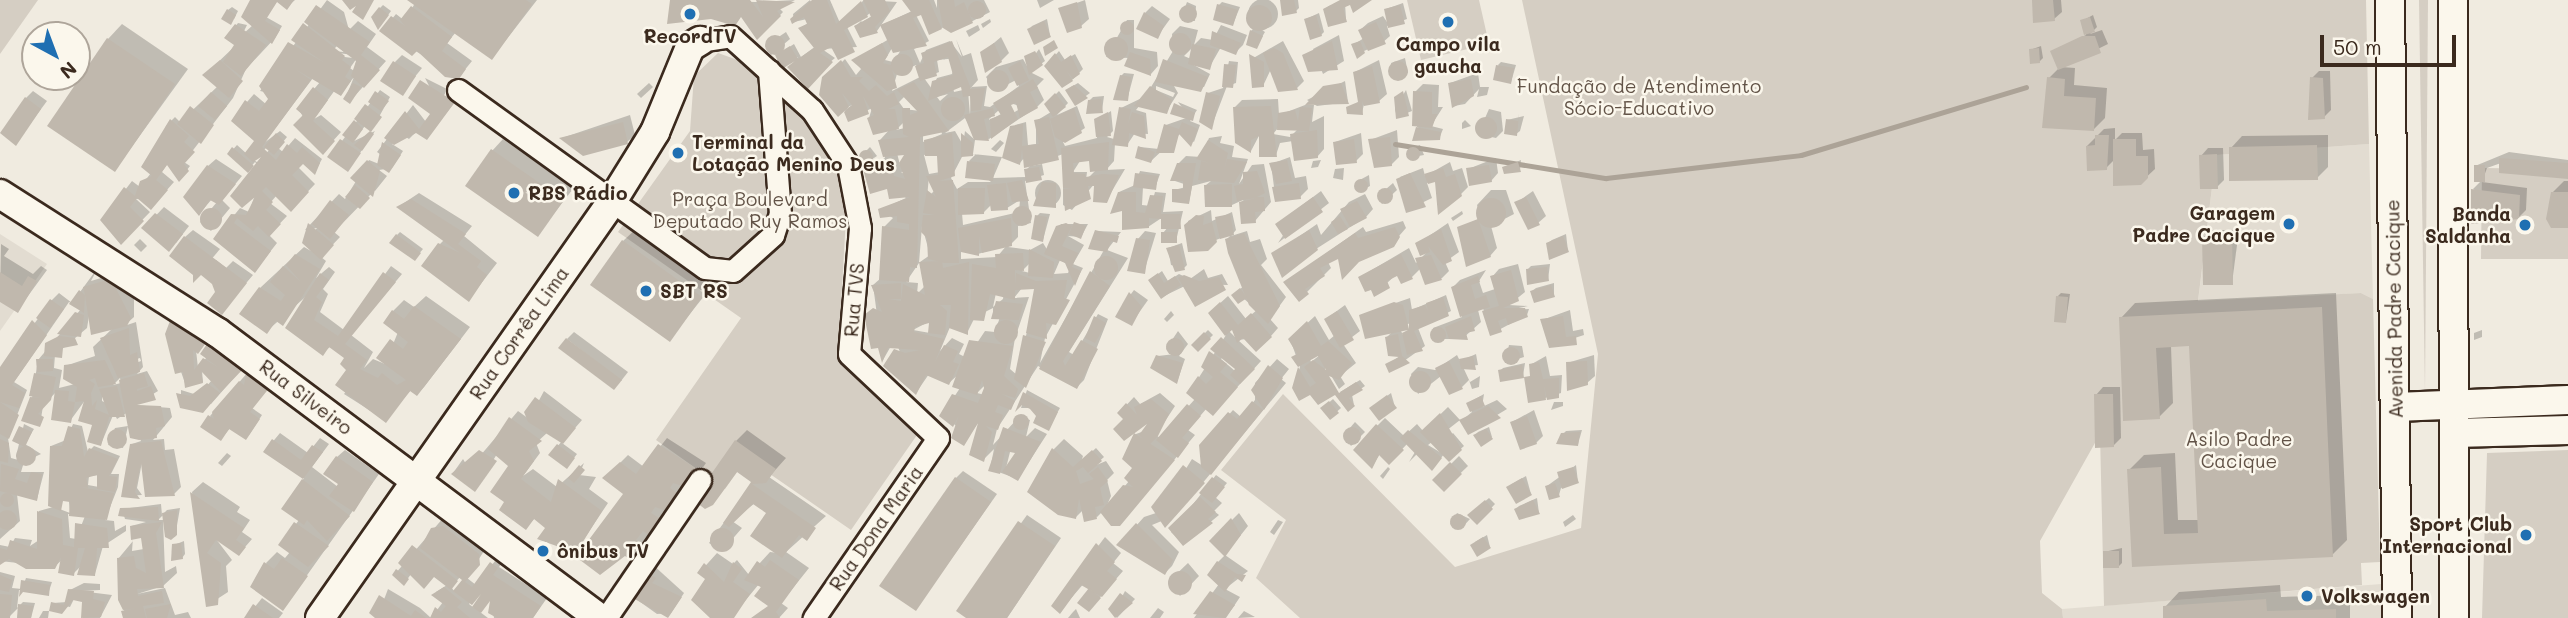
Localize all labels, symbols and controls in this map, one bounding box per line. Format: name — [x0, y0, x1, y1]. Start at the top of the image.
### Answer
marker: RecordTV — [682, 6, 698, 22]
marker: Campo vila gaucha — [1440, 14, 1456, 30]
north arrow — [21, 21, 91, 91]
scale bar — [2323, 21, 2460, 65]
place label: RecordTV — [643, 25, 737, 47]
place label: Campo vila gaucha — [1396, 33, 1500, 77]
text: 50 m — [2333, 33, 2382, 60]
text: N — [55, 57, 82, 85]
park label: Fundação de Atendimento Sócio-Educativo — [1517, 75, 1761, 119]
place label: Terminal da Lotação Menino Deus — [692, 131, 895, 175]
marker: Terminal da Lotação Menino Deus — [670, 145, 686, 161]
place label: RBS Rádio — [528, 182, 627, 204]
marker: RBS Rádio — [506, 185, 522, 201]
park label: Praça Boulevard Deputado Ruy Ramos — [653, 188, 847, 232]
street label: Avenida Padre Cacique — [2381, 199, 2407, 419]
place label: Garagem Padre Cacique — [2132, 202, 2275, 246]
place label: Banda Saldanha — [2425, 203, 2511, 247]
marker: Garagem Padre Cacique — [2281, 216, 2297, 232]
marker: Banda Saldanha — [2517, 217, 2533, 233]
street label: Rua Corrêa Lima — [465, 262, 573, 404]
street label: Rua TVS — [839, 262, 869, 338]
place label: SBT RS — [660, 280, 728, 302]
marker: SBT RS — [638, 283, 654, 299]
street label: Rua Silveiro — [255, 355, 357, 439]
park label: Asilo Padre Cacique — [2185, 428, 2293, 472]
street label: Rua Dona Maria — [824, 461, 928, 595]
place label: Sport Club Internacional — [2382, 513, 2512, 557]
marker: Sport Club Internacional — [2518, 527, 2534, 543]
place label: ônibus TV — [557, 540, 649, 562]
marker: ônibus TV — [535, 543, 551, 559]
place label: Volkswagen — [2321, 585, 2430, 607]
marker: Volkswagen — [2299, 588, 2315, 604]

